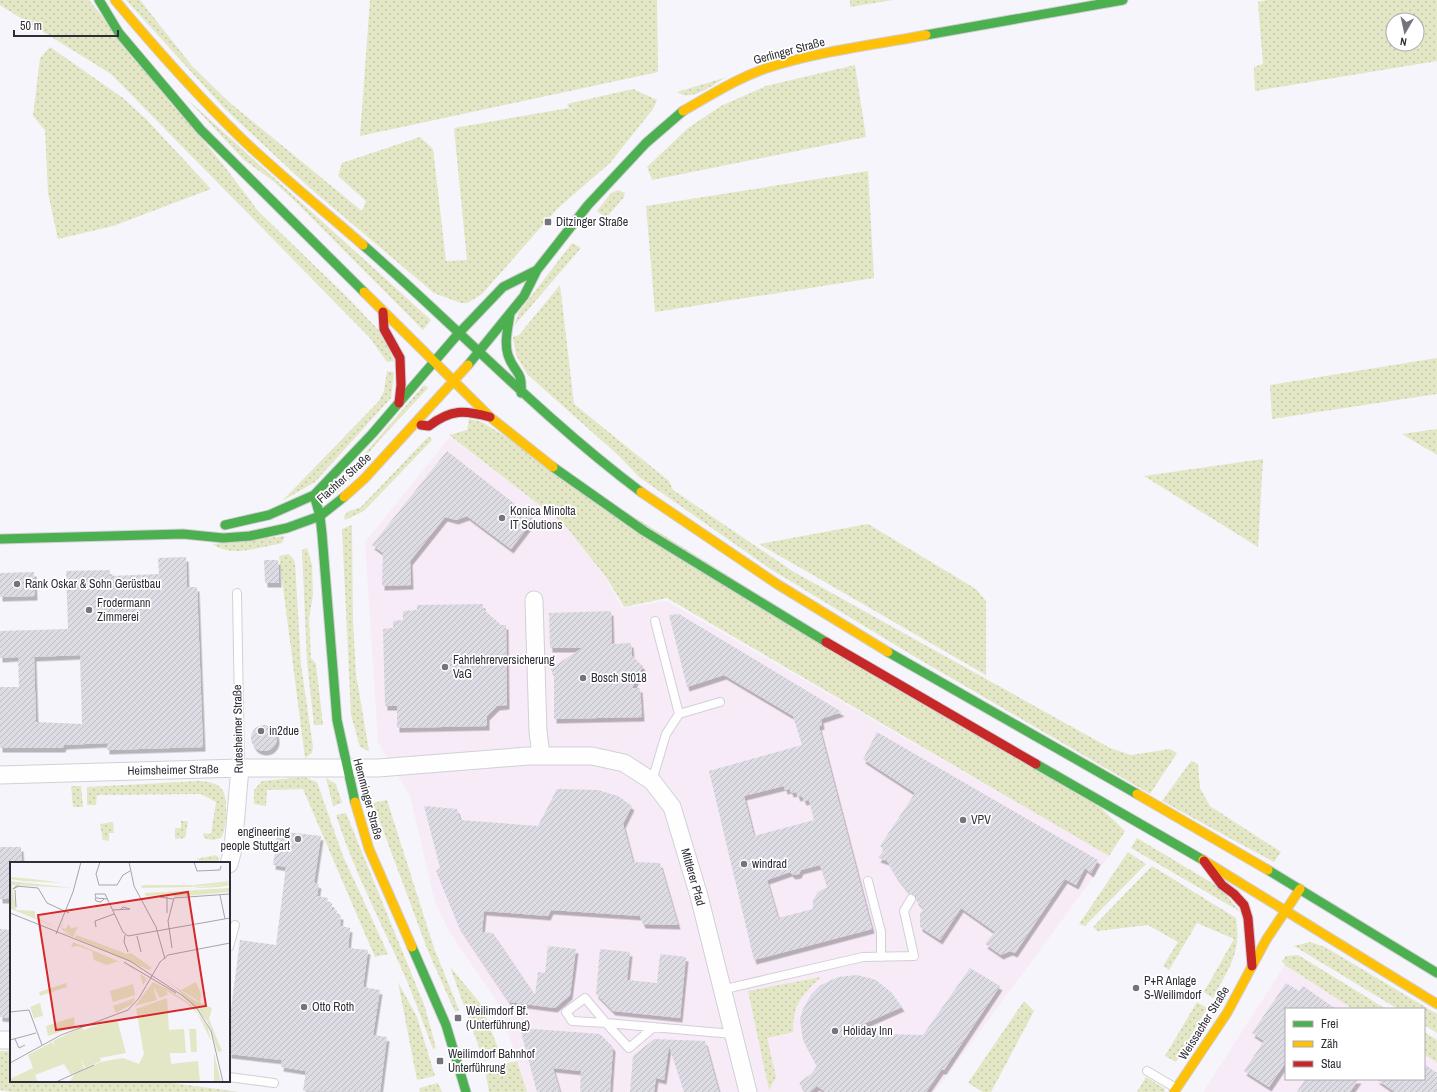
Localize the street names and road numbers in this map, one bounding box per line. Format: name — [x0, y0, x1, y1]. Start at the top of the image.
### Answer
street label: Gerlinger Straße — [752, 34, 826, 68]
street label: Flachter Straße — [313, 449, 375, 507]
street label: Rutesheimer Straße — [229, 685, 247, 773]
street label: Hemminger Straße — [349, 757, 387, 841]
street label: Heimsheimer Straße — [127, 761, 219, 779]
street label: Mittlerer Pfad — [677, 846, 709, 908]
street label: Weissacher Straße — [1175, 983, 1233, 1063]

